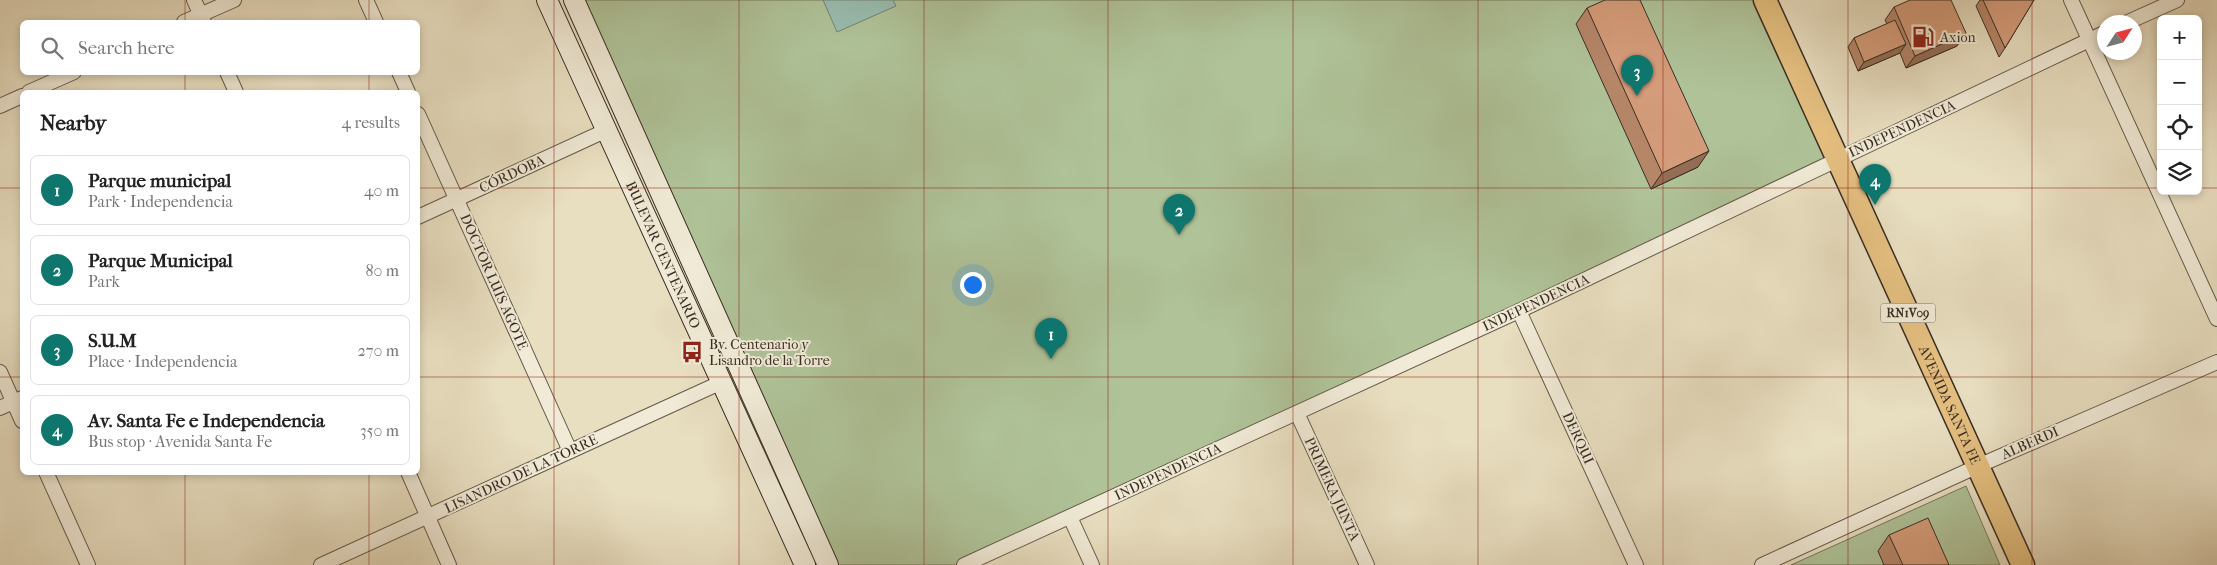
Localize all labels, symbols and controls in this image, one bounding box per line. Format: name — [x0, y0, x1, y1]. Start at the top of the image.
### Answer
north arrow — [2097, 15, 2142, 60]
map controls — [2157, 15, 2202, 195]
button: + — [2157, 15, 2202, 60]
search box — [20, 20, 420, 75]
fuel station icon: Axion — [1910, 24, 1936, 50]
place label: Axion — [1939, 29, 1976, 46]
icon: search — [38, 34, 66, 62]
text: Search here — [78, 37, 174, 59]
pin: 3 — [1621, 55, 1653, 96]
button: − — [2157, 60, 2202, 105]
street label: INDEPENDENCIA — [1846, 96, 1959, 161]
button: locate — [2157, 105, 2202, 150]
text: Nearby — [40, 111, 106, 135]
text: 4 results — [342, 113, 400, 132]
street label: CÓRDOBA — [476, 150, 548, 197]
button: layers — [2157, 150, 2202, 195]
pin: 4 — [1859, 164, 1891, 205]
text: Parque municipal — [88, 170, 231, 192]
street label: BULEVAR CENTENARIO — [622, 178, 704, 331]
text: 1 — [54, 181, 60, 200]
text: 40 m — [364, 181, 399, 200]
text: Park · Independencia — [88, 192, 233, 211]
pin: 2 — [1163, 194, 1195, 235]
street label: DOCTOR LUIS AGOTE — [456, 211, 532, 353]
text: Parque Municipal — [88, 250, 233, 272]
text: 2 — [53, 261, 61, 280]
text: 80 m — [365, 261, 399, 280]
street label: INDEPENDENCIA — [1480, 270, 1593, 335]
text: Park — [88, 272, 120, 291]
your location — [960, 272, 986, 298]
road number: RN1V09 — [1880, 304, 1936, 322]
pin: 1 — [1035, 318, 1067, 359]
text: S.U.M — [88, 330, 137, 352]
place label: Bv. Centenario y Lisandro de la Torre — [709, 336, 830, 369]
bus stop icon: Bv. Centenario y Lisandro de la Torre — [679, 339, 705, 365]
text: 3 — [54, 341, 60, 360]
text: 270 m — [358, 341, 399, 360]
street label: AVENIDA SANTA FE — [1915, 342, 1984, 467]
text: Place · Independencia — [88, 352, 237, 371]
street label: DERQUI — [1559, 409, 1598, 467]
text: Av. Santa Fe e Independencia — [88, 410, 325, 432]
text: 4 — [52, 421, 62, 440]
text: 350 m — [360, 421, 399, 440]
street label: ALBERDI — [1998, 423, 2062, 464]
street label: LISANDRO DE LA TORRE — [442, 431, 601, 517]
text: Bus stop · Avenida Santa Fe — [88, 432, 272, 451]
street label: PRIMERA JUNTA — [1301, 434, 1364, 544]
street label: INDEPENDENCIA — [1112, 439, 1225, 504]

